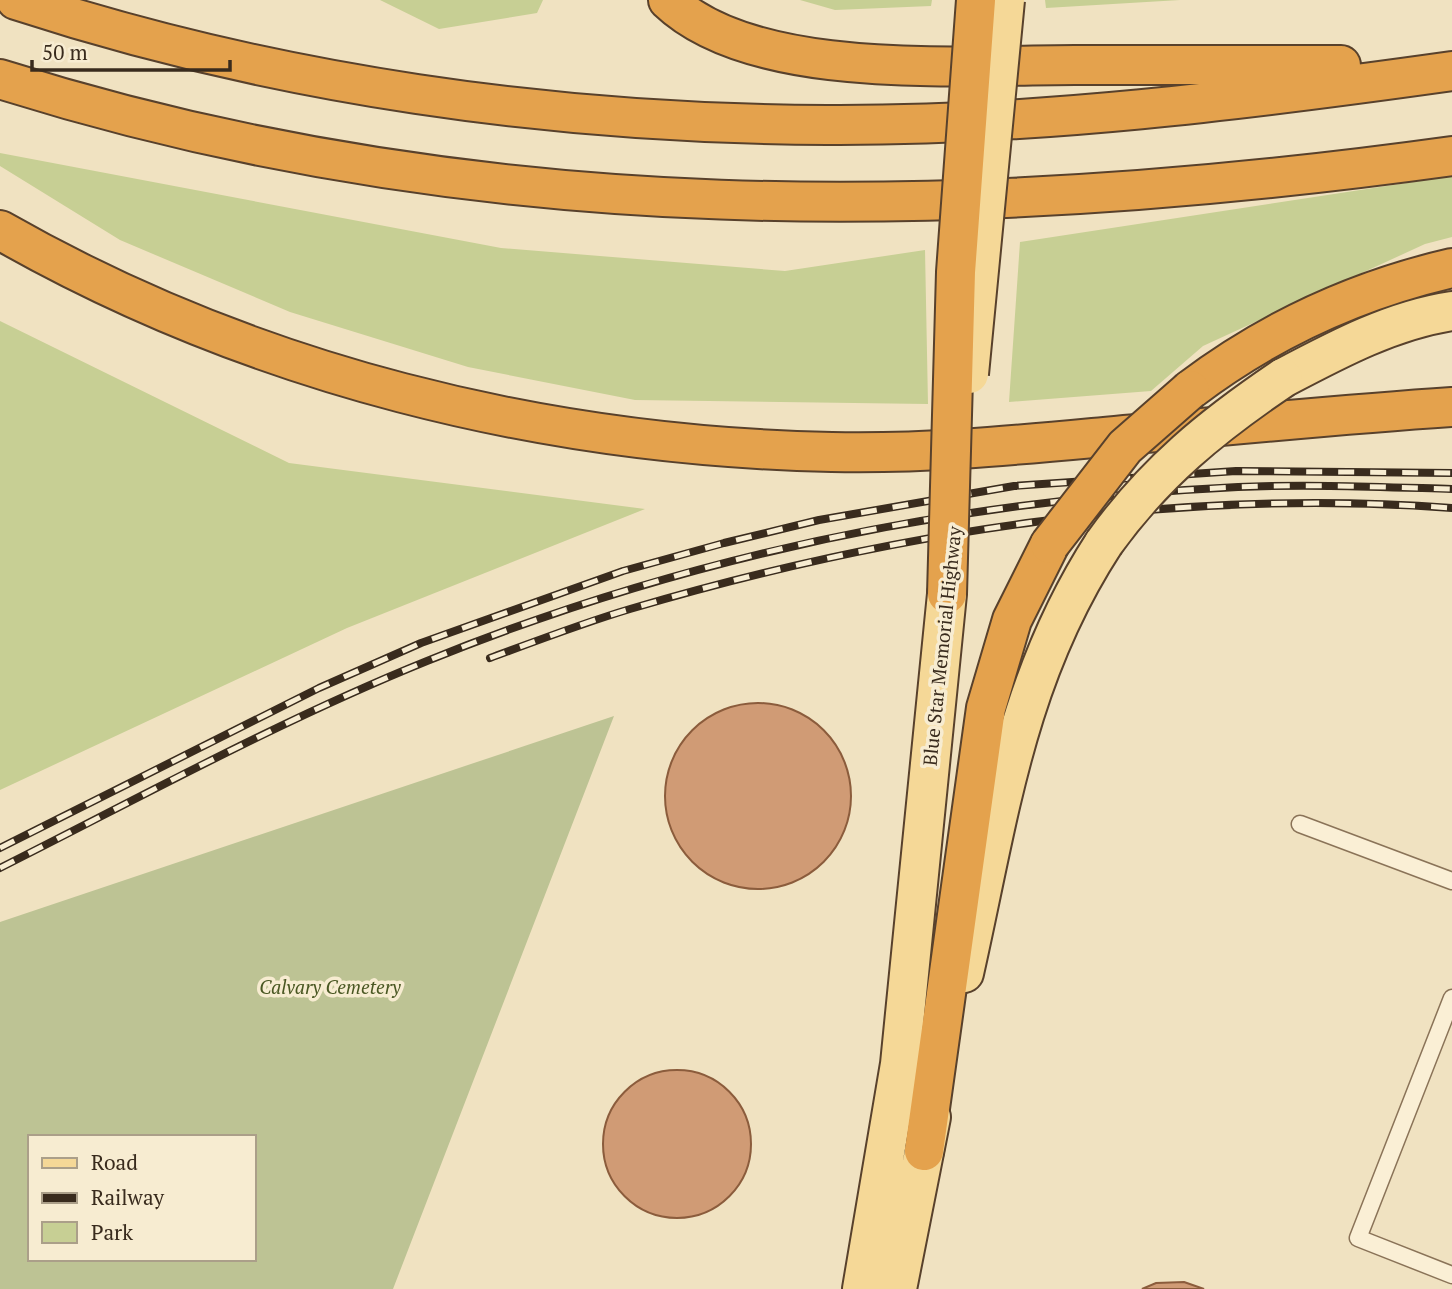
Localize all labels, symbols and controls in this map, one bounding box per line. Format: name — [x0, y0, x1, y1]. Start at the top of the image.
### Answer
scale bar — [32, 28, 229, 72]
text: 50 m — [42, 38, 88, 66]
street label: Blue Star Memorial Highway — [916, 524, 967, 767]
park label: Calvary Cemetery — [259, 974, 402, 999]
legend — [28, 1135, 256, 1261]
text: Road — [91, 1148, 138, 1176]
text: Railway — [91, 1183, 165, 1211]
text: Park — [91, 1218, 133, 1246]

